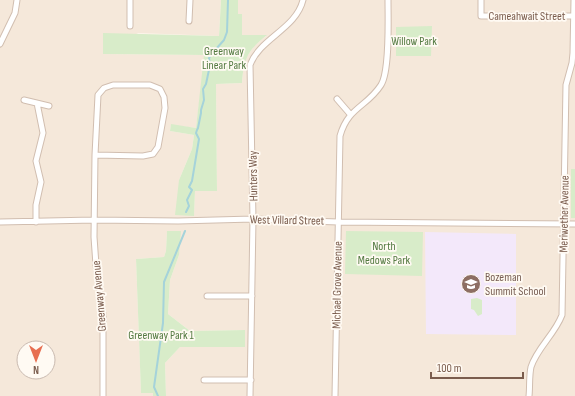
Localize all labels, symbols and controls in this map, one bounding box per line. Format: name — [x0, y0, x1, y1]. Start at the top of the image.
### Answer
street label: Cameahwait Street — [489, 9, 566, 24]
park label: Willow Park — [391, 34, 437, 49]
park label: Greenway Linear Park — [202, 44, 246, 73]
street label: Hunters Way — [246, 150, 261, 202]
street label: Meriwether Avenue — [556, 175, 573, 253]
street label: West Villard Street — [250, 212, 325, 229]
park label: North Medows Park — [358, 239, 411, 268]
street label: Michael Grove Avenue — [329, 241, 346, 329]
street label: Greenway Avenue — [89, 260, 110, 332]
place label: Bozeman Summit School — [485, 270, 546, 299]
school or university icon: Bozeman Summit School — [460, 273, 482, 295]
park label: Greenway Park 1 — [128, 328, 194, 343]
north arrow — [16, 340, 56, 380]
scale bar — [431, 354, 523, 380]
text: 100 m — [437, 361, 462, 376]
text: N — [33, 363, 39, 376]

